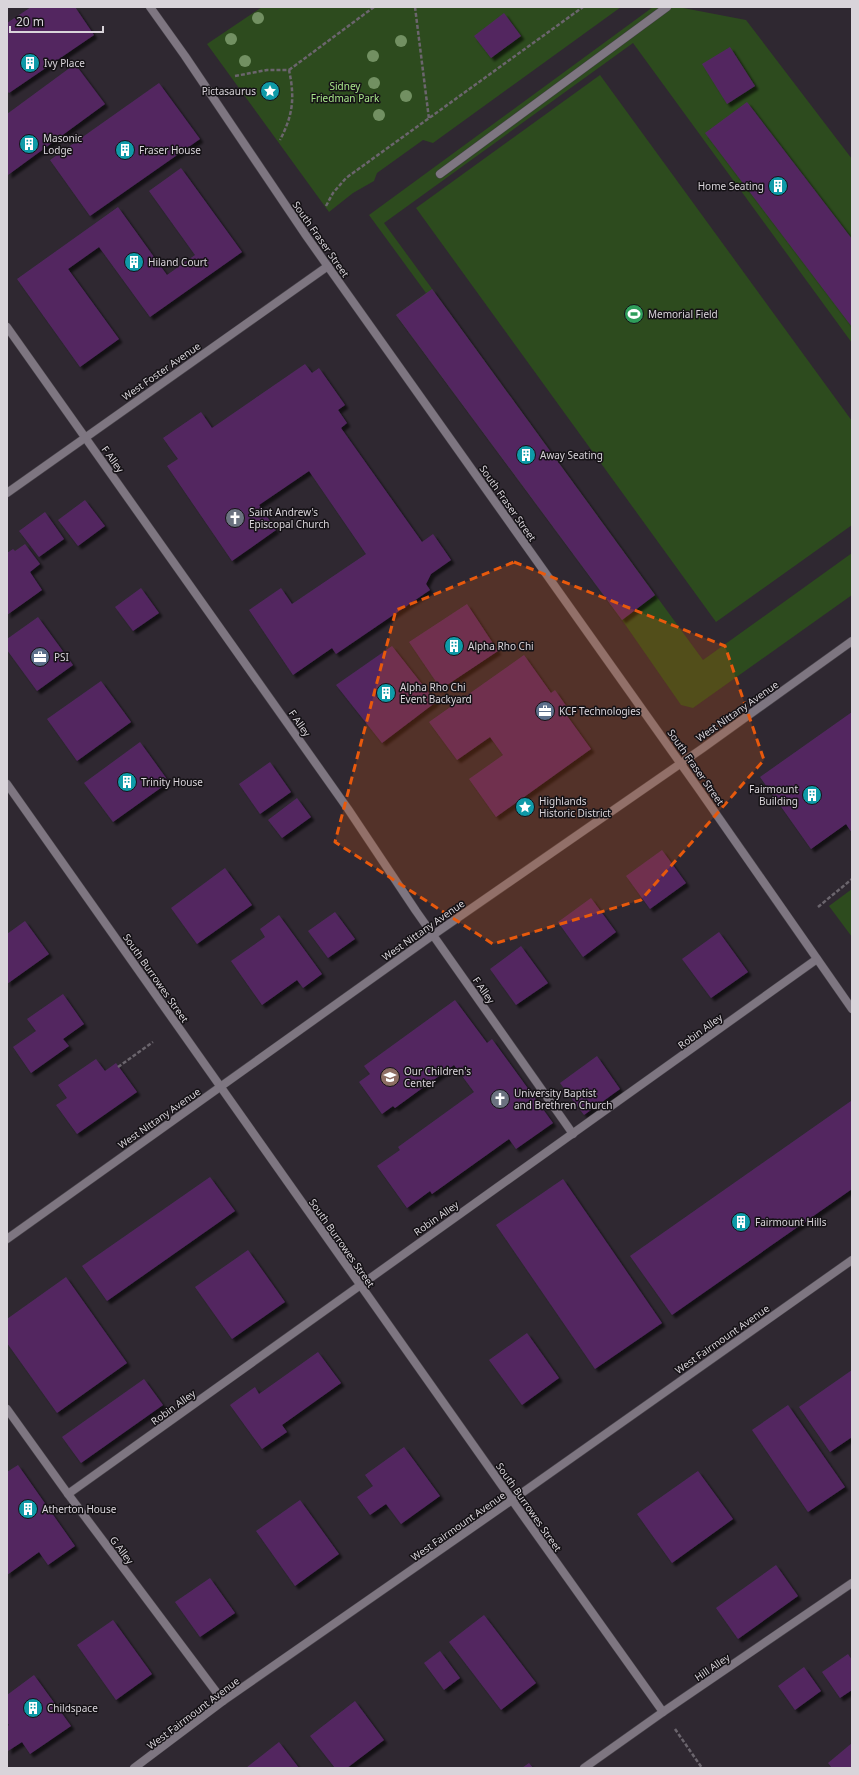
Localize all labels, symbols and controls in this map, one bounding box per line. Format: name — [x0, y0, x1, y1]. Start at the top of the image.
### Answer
scale bar — [10, 8, 103, 34]
text: 20 m — [16, 13, 44, 30]
building icon: Ivy Place — [19, 52, 41, 74]
place label: Ivy Place — [44, 56, 85, 70]
park label: Sidney Friedman Park — [311, 79, 380, 105]
place icon: Pictasaurus — [259, 80, 281, 102]
place label: Pictasaurus — [202, 84, 256, 98]
place label: Masonic Lodge — [43, 131, 82, 157]
building icon: Masonic Lodge — [18, 133, 40, 155]
building icon: Fraser House — [114, 139, 136, 161]
place label: Fraser House — [139, 143, 201, 157]
building icon: Home Seating — [767, 175, 789, 197]
place label: Home Seating — [698, 179, 764, 193]
street label: South Fraser Street — [289, 198, 353, 280]
building icon: Hiland Court — [123, 251, 145, 273]
place label: Hiland Court — [148, 255, 208, 269]
sports icon: Memorial Field — [623, 303, 645, 325]
place label: Memorial Field — [648, 307, 718, 321]
street label: West Foster Avenue — [119, 338, 203, 403]
street label: F Alley — [99, 443, 128, 476]
building icon: Away Seating — [515, 444, 537, 466]
place label: Away Seating — [540, 448, 603, 462]
street label: South Fraser Street — [476, 462, 540, 544]
place label: Saint Andrew's Episcopal Church — [249, 505, 329, 531]
church icon: Saint Andrew's Episcopal Church — [224, 507, 246, 529]
building icon: Alpha Rho Chi — [443, 635, 465, 657]
place label: Alpha Rho Chi — [468, 639, 534, 653]
office icon: PSI — [29, 646, 51, 668]
place label: PSI — [54, 650, 69, 664]
street label: West Nittany Avenue — [693, 677, 781, 745]
place label: Alpha Rho Chi Event Backyard — [400, 680, 472, 706]
building icon: Alpha Rho Chi Event Backyard — [375, 682, 397, 704]
office icon: KCF Technologies — [534, 700, 556, 722]
place label: KCF Technologies — [559, 704, 641, 718]
street label: F Alley — [286, 707, 315, 740]
street label: South Fraser Street — [664, 726, 728, 808]
building icon: Trinity House — [116, 771, 138, 793]
place label: Trinity House — [141, 775, 203, 789]
place label: Fairmount Building — [749, 782, 798, 808]
building icon: Fairmount Building — [801, 784, 823, 806]
place label: Highlands Historic District — [539, 794, 611, 820]
place icon: Highlands Historic District — [514, 796, 536, 818]
street label: West Nittany Avenue — [379, 896, 467, 964]
street label: South Burrowes Street — [120, 931, 192, 1026]
street label: F Alley — [470, 974, 499, 1007]
street label: Robin Alley — [675, 1010, 726, 1052]
place label: Our Children's Center — [404, 1064, 471, 1090]
school or university icon: Our Children's Center — [379, 1066, 401, 1088]
street label: West Nittany Avenue — [115, 1084, 203, 1152]
place label: University Baptist and Brethren Church — [514, 1086, 612, 1112]
church icon: University Baptist and Brethren Church — [489, 1088, 511, 1110]
street label: South Burrowes Street — [306, 1196, 378, 1291]
street label: Robin Alley — [411, 1197, 462, 1239]
building icon: Fairmount Hills — [730, 1211, 752, 1233]
place label: Fairmount Hills — [755, 1215, 827, 1229]
street label: West Fairmount Avenue — [672, 1301, 772, 1377]
street label: Robin Alley — [148, 1386, 199, 1428]
street label: South Burrowes Street — [493, 1460, 565, 1555]
street label: West Fairmount Avenue — [408, 1488, 508, 1564]
building icon: Atherton House — [17, 1498, 39, 1520]
place label: Atherton House — [42, 1502, 117, 1516]
street label: G Alley — [107, 1533, 138, 1568]
street label: Hill Alley — [692, 1650, 733, 1684]
street label: West Fairmount Avenue — [144, 1673, 242, 1752]
building icon: Childspace — [22, 1697, 44, 1719]
place label: Childspace — [47, 1701, 98, 1715]

